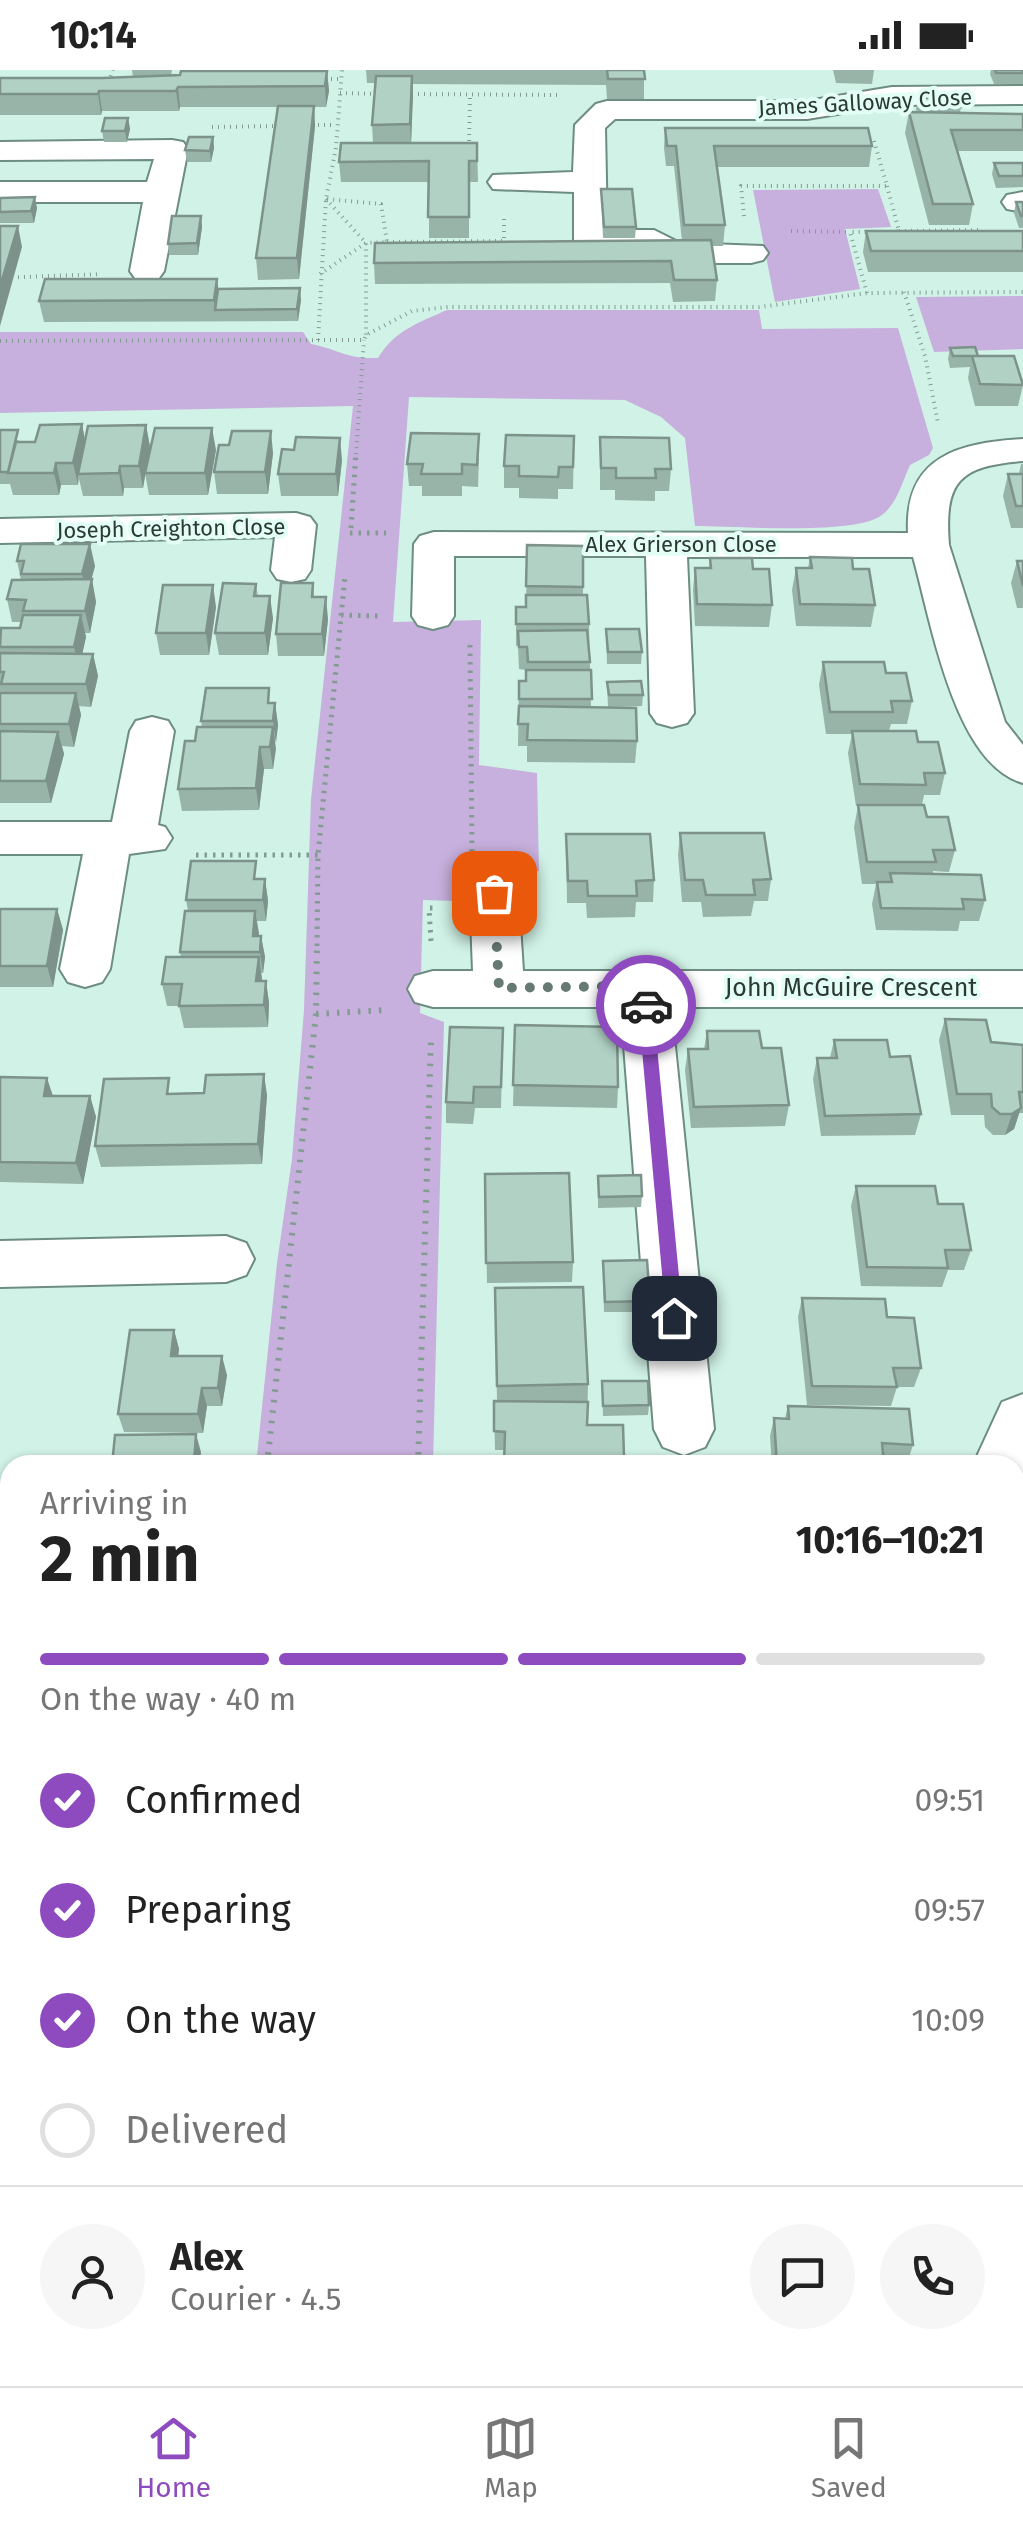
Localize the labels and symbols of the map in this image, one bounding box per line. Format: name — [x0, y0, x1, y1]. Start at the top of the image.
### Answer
street label: James Galloway Close — [757, 83, 973, 122]
street label: Joseph Creighton Close — [56, 513, 286, 544]
street label: Alex Grierson Close — [585, 531, 777, 558]
pin — [452, 851, 537, 936]
courier — [596, 955, 696, 1055]
street label: John McGuire Crescent — [725, 973, 978, 1003]
pin — [632, 1276, 717, 1361]

